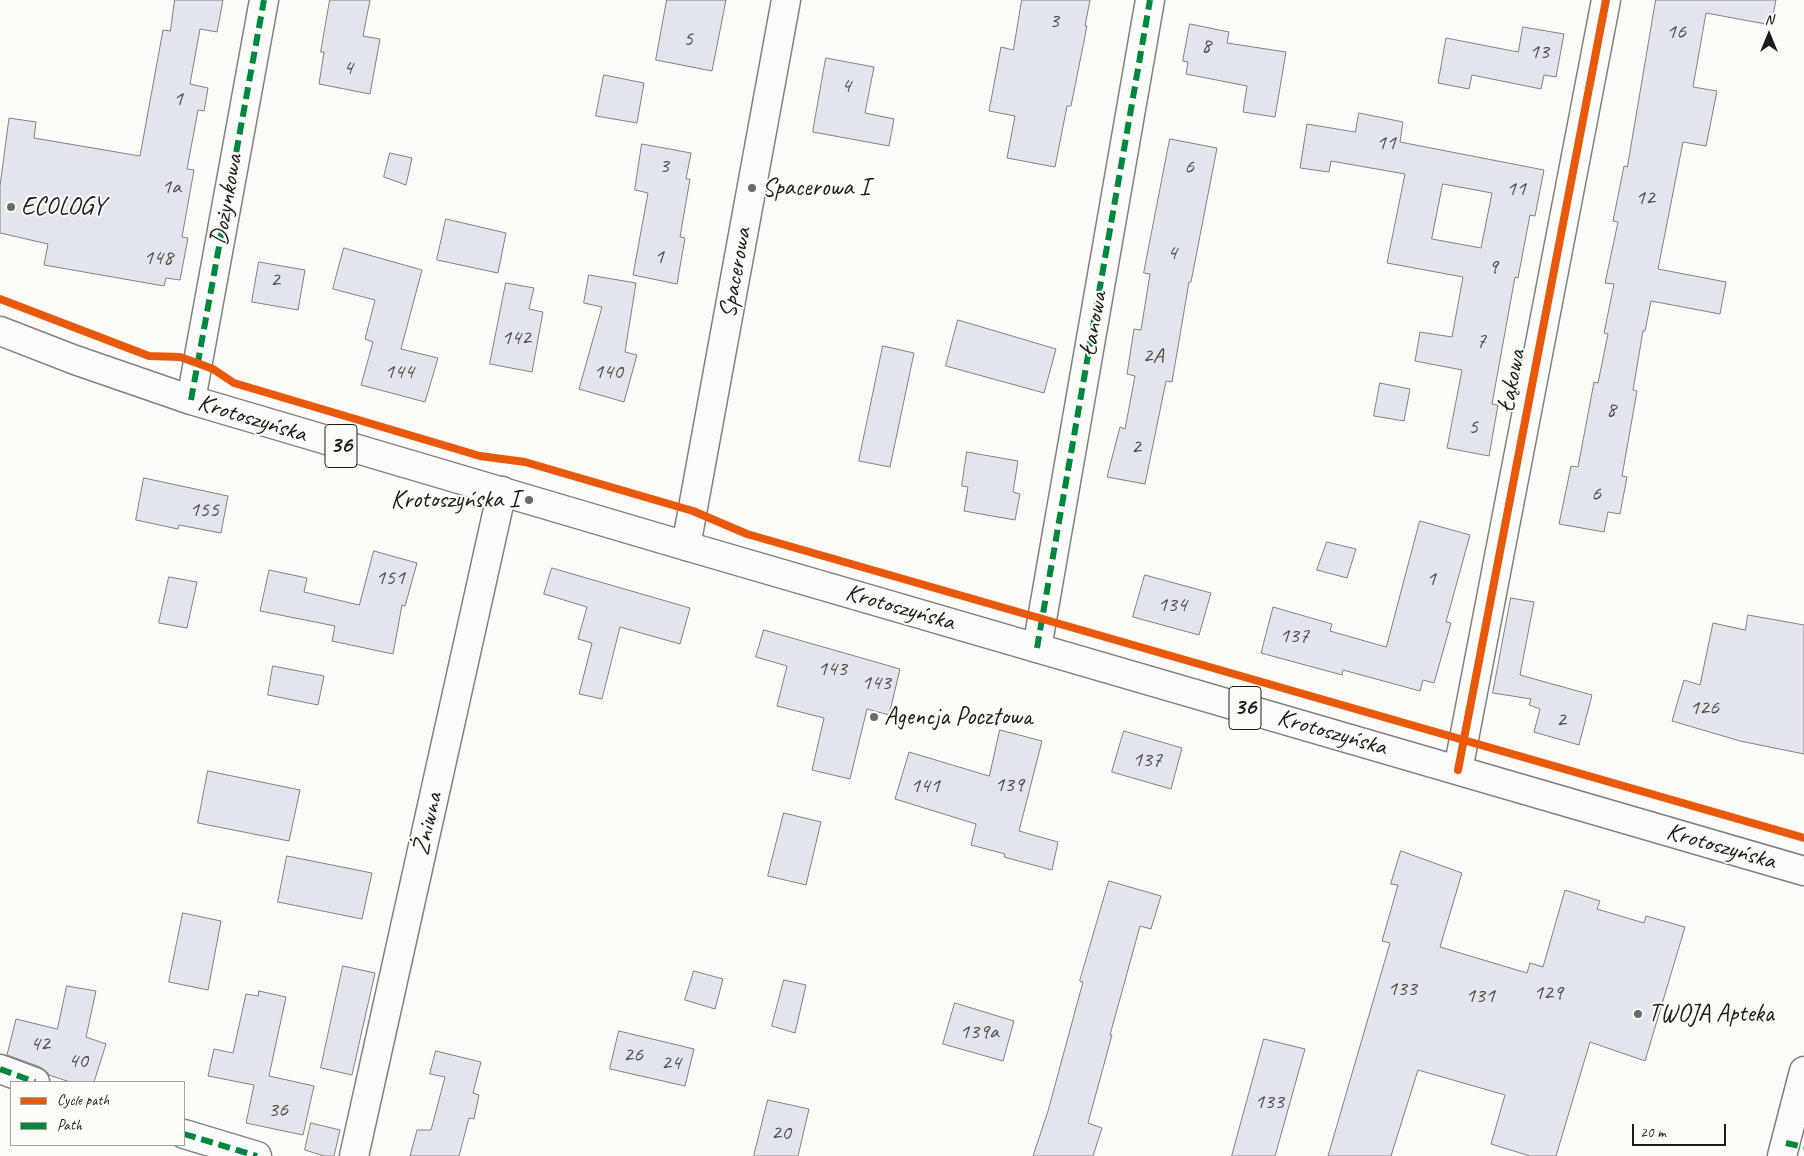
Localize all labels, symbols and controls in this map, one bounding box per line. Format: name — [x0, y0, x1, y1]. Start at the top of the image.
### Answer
house number: 3 — [1049, 8, 1059, 34]
north arrow — [1744, 10, 1794, 60]
text: N — [1765, 11, 1773, 28]
house number: 16 — [1666, 19, 1686, 45]
house number: 5 — [683, 26, 693, 52]
house number: 8 — [1201, 33, 1211, 59]
house number: 13 — [1529, 39, 1549, 65]
house number: 4 — [343, 55, 353, 81]
house number: 4 — [841, 73, 851, 99]
house number: 1 — [173, 86, 183, 112]
house number: 11 — [1376, 130, 1396, 156]
street label: Dożynkowa — [204, 152, 250, 248]
house number: 3 — [659, 153, 669, 179]
house number: 6 — [1184, 154, 1194, 180]
place label: Spacerowa I — [762, 173, 869, 203]
house number: 1a — [161, 174, 181, 200]
house number: 11 — [1506, 176, 1526, 202]
marker: Spacerowa I — [746, 182, 758, 194]
house number: 12 — [1635, 185, 1655, 211]
place label: ECOLOGY — [21, 192, 105, 222]
marker: ECOLOGY — [5, 201, 17, 213]
street label: Spacerowa — [713, 226, 759, 320]
house number: 4 — [1167, 240, 1177, 266]
house number: 1 — [654, 244, 664, 270]
house number: 148 — [143, 245, 173, 271]
house number: 9 — [1488, 254, 1498, 280]
house number: 2 — [270, 267, 280, 293]
street label: Łanowa — [1074, 289, 1114, 359]
house number: 142 — [501, 325, 531, 351]
house number: 7 — [1476, 328, 1486, 354]
house number: 2A — [1143, 343, 1163, 369]
street label: Łąkowa — [1491, 347, 1533, 415]
house number: 144 — [384, 359, 414, 385]
house number: 140 — [593, 359, 623, 385]
street label: Krotoszyńska — [194, 388, 310, 450]
house number: 8 — [1606, 397, 1616, 423]
house number: 5 — [1468, 414, 1478, 440]
road number: 36 — [325, 424, 357, 468]
house number: 2 — [1131, 434, 1141, 460]
house number: 6 — [1591, 481, 1601, 507]
place label: Krotoszyńska I — [391, 485, 519, 515]
marker: Krotoszyńska I — [523, 494, 535, 506]
house number: 155 — [189, 497, 219, 523]
house number: 151 — [375, 565, 405, 591]
house number: 1 — [1426, 566, 1436, 592]
street label: Krotoszyńska — [842, 578, 958, 638]
house number: 134 — [1157, 592, 1187, 618]
house number: 137 — [1279, 623, 1309, 649]
house number: 143 — [817, 656, 847, 682]
house number: 143 — [861, 670, 891, 696]
road number: 36 — [1229, 686, 1261, 730]
house number: 126 — [1689, 695, 1719, 721]
place label: Agencja Pocztowa — [884, 702, 1032, 732]
street label: Krotoszyńska — [1274, 703, 1390, 763]
house number: 2 — [1556, 707, 1566, 733]
marker: Agencja Pocztowa — [868, 711, 880, 723]
house number: 137 — [1132, 747, 1162, 773]
house number: 139 — [994, 772, 1024, 798]
house number: 141 — [910, 773, 940, 799]
street label: Żniwna — [406, 790, 450, 858]
street label: Krotoszyńska — [1663, 817, 1779, 877]
house number: 133 — [1387, 976, 1417, 1002]
house number: 129 — [1533, 980, 1563, 1006]
house number: 131 — [1465, 983, 1495, 1009]
place label: TWOJA Apteka — [1648, 999, 1774, 1029]
marker: TWOJA Apteka — [1632, 1008, 1644, 1020]
house number: 139a — [959, 1019, 999, 1045]
house number: 42 — [30, 1031, 50, 1057]
house number: 26 — [623, 1042, 643, 1068]
house number: 40 — [68, 1048, 88, 1074]
house number: 24 — [661, 1050, 681, 1076]
legend — [10, 1081, 185, 1146]
house number: 133 — [1254, 1089, 1284, 1115]
text: Cycle path — [57, 1091, 109, 1110]
house number: 36 — [268, 1097, 288, 1123]
scale bar — [1634, 1114, 1728, 1146]
text: Path — [57, 1116, 82, 1135]
house number: 20 — [771, 1120, 791, 1146]
text: 20 m — [1640, 1123, 1666, 1142]

